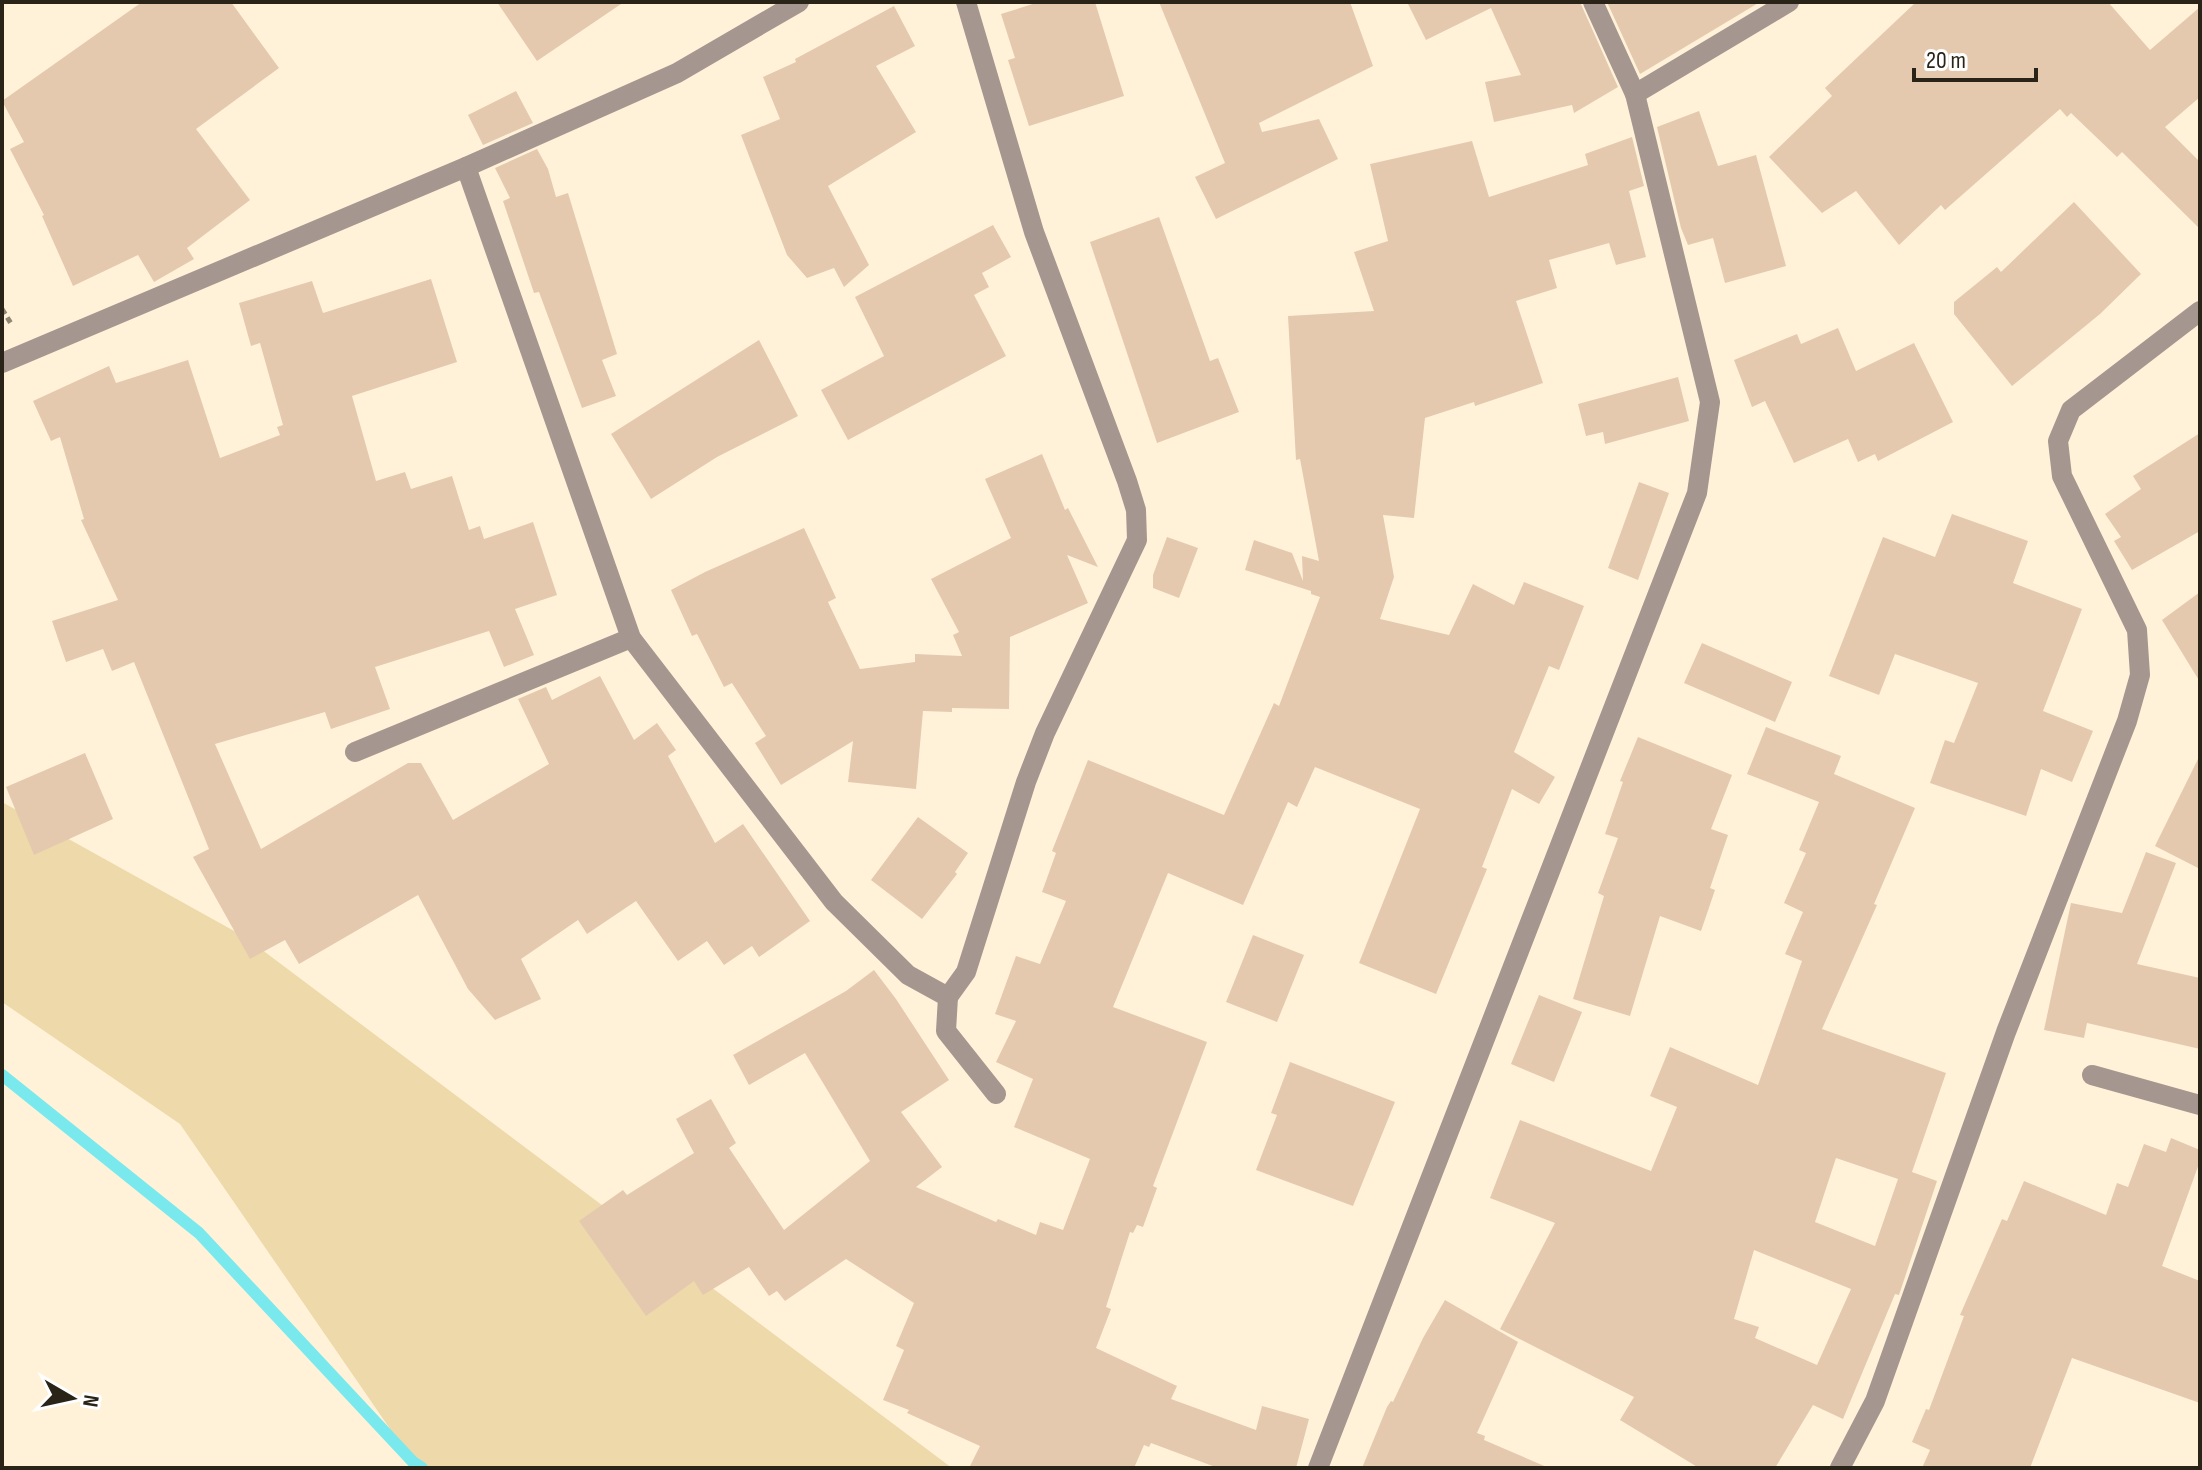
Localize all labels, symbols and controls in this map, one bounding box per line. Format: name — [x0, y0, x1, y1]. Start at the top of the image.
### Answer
scale bar — [1914, 32, 2036, 82]
text: 20 m — [1926, 46, 1966, 75]
north arrow — [32, 1358, 112, 1438]
text: N — [76, 1393, 105, 1409]

